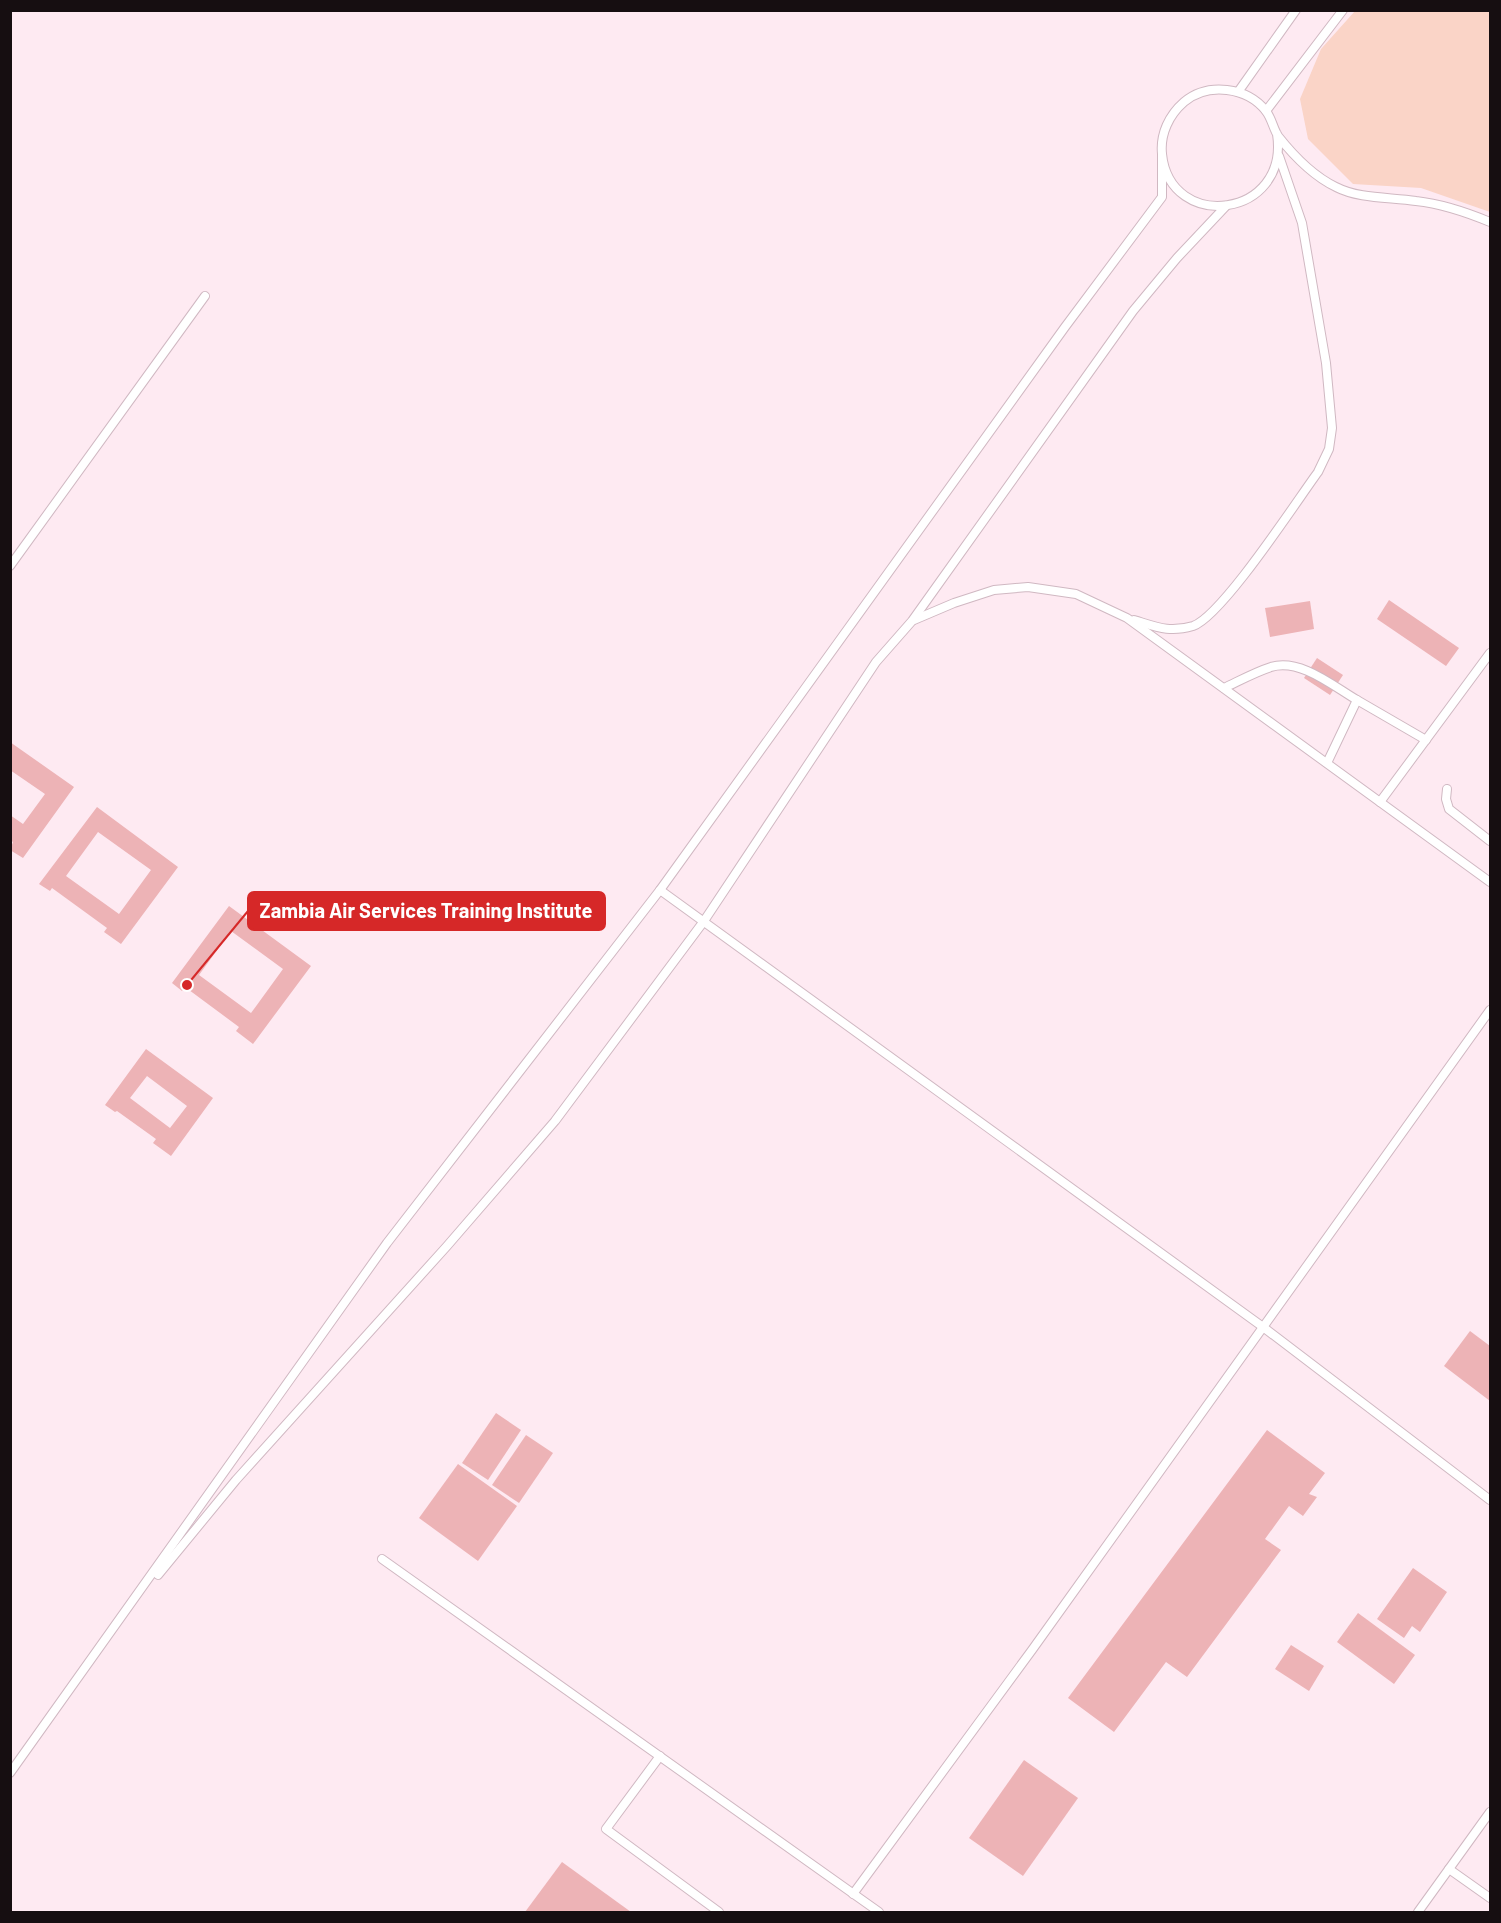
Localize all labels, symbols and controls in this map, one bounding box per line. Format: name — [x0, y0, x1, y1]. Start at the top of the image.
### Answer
callout: Zambia Air Services Training Institute — [248, 892, 605, 930]
text: Zambia Air Services Training Institute — [260, 898, 592, 922]

